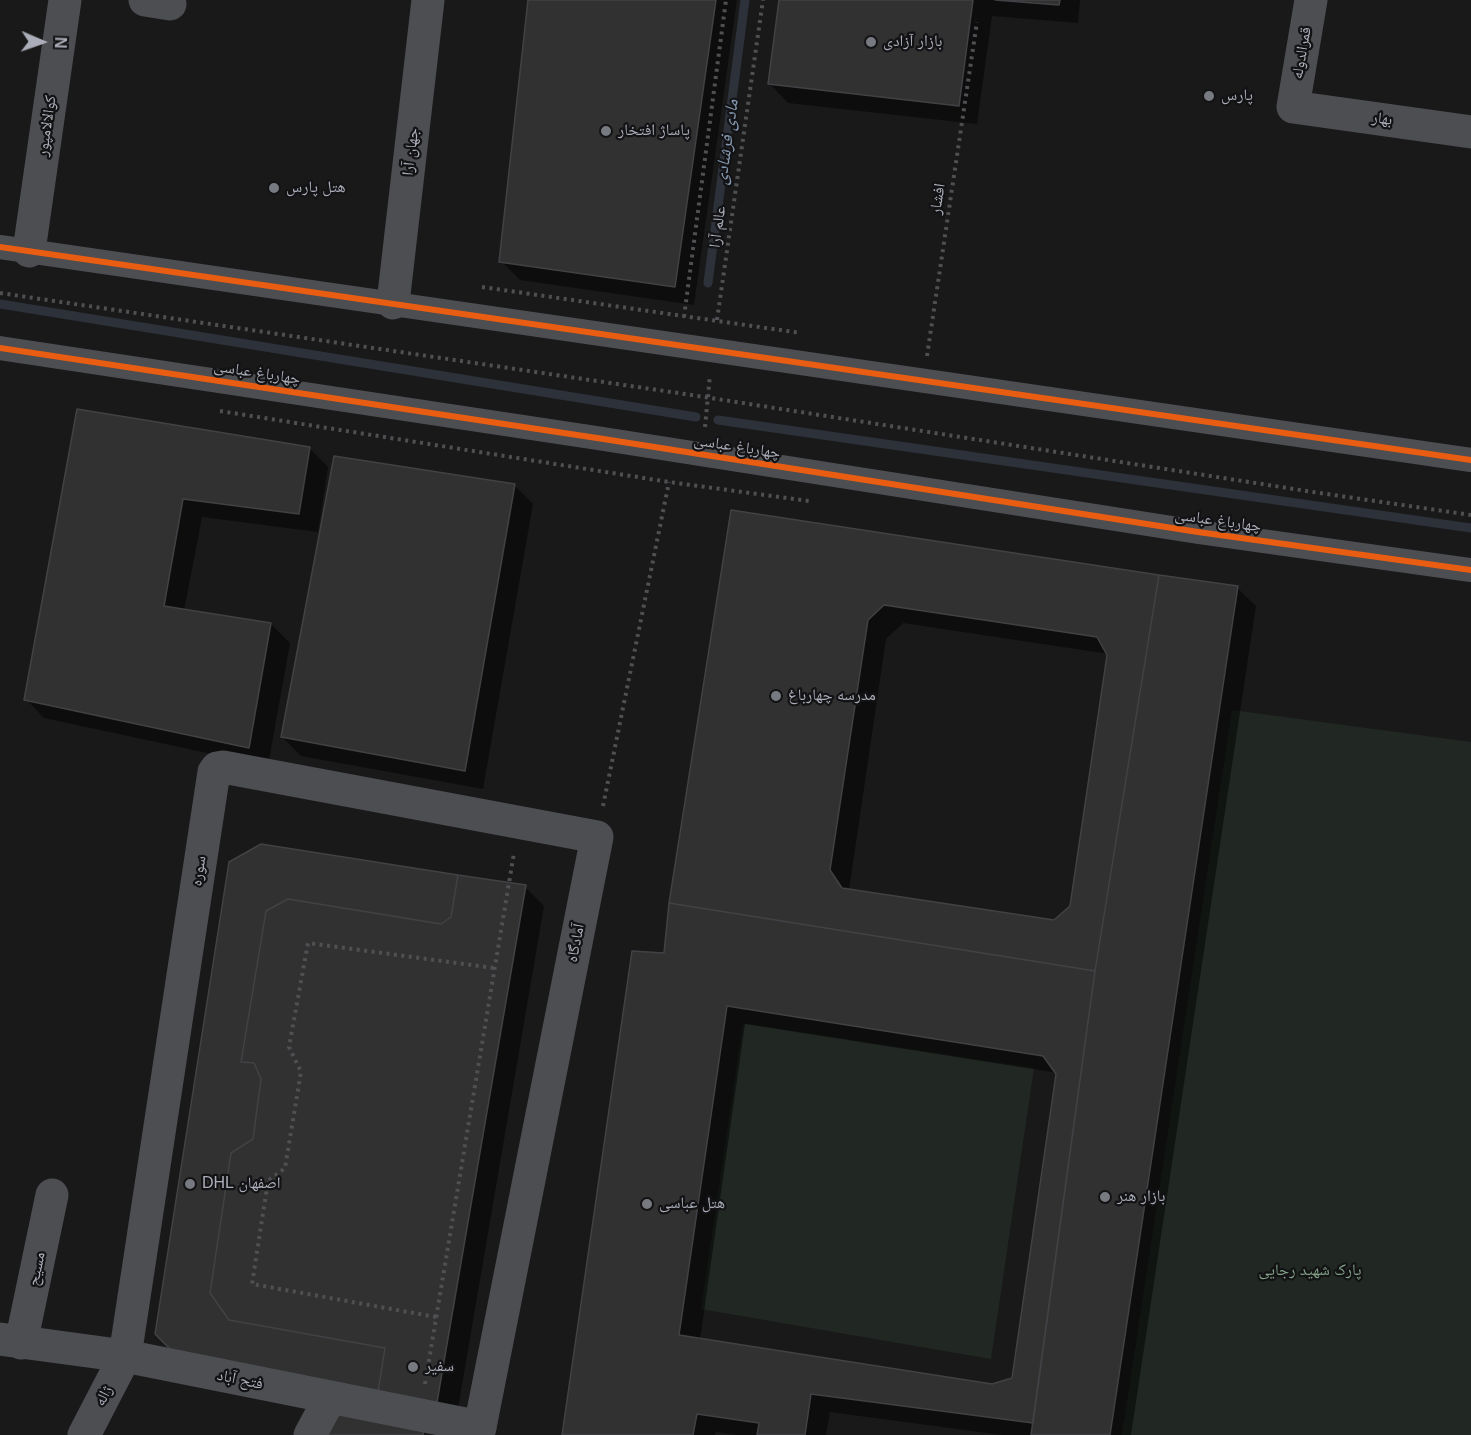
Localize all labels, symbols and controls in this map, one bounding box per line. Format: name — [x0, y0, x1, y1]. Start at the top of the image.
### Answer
north arrow — [12, 12, 72, 72]
street label: قمرالدوله — [1288, 25, 1316, 81]
place label: بازار آزادی — [883, 32, 942, 52]
marker: بازار آزادی — [864, 35, 878, 49]
text: N — [52, 37, 69, 49]
place label: پارس — [1221, 86, 1253, 106]
marker: پارس — [1202, 89, 1216, 103]
street label: کوالالامپور — [33, 94, 61, 158]
water label: مادی فرشادی — [710, 98, 744, 186]
street label: بهار — [1370, 108, 1394, 130]
place label: پاساژ افتخار — [618, 121, 690, 141]
marker: پاساژ افتخار — [599, 124, 613, 138]
street label: جهان آرا — [399, 127, 423, 177]
place label: هتل پارس — [286, 178, 346, 198]
marker: هتل پارس — [267, 181, 281, 195]
street label: افشار — [926, 182, 950, 216]
street label: عالم آرا — [706, 205, 730, 249]
street label: چهارباغ عباسی — [212, 357, 302, 389]
street label: چهارباغ عباسی — [692, 431, 782, 463]
street label: چهارباغ عباسی — [1173, 505, 1263, 537]
place label: مدرسه چهارباغ — [788, 686, 876, 706]
marker: مدرسه چهارباغ — [769, 689, 783, 703]
street label: سوره — [187, 854, 211, 888]
street label: آمادگاه — [563, 922, 589, 964]
place label: DHL اصفهان — [202, 1174, 281, 1194]
marker: DHL اصفهان — [183, 1177, 197, 1191]
place label: بازار هنر — [1117, 1187, 1165, 1207]
marker: بازار هنر — [1098, 1190, 1112, 1204]
place label: هتل عباسی — [659, 1194, 725, 1214]
marker: هتل عباسی — [640, 1197, 654, 1211]
street label: مسیح — [24, 1250, 50, 1288]
park label: پارک شهید رجایی — [1258, 1261, 1362, 1281]
place label: سفیر — [425, 1357, 454, 1377]
marker: سفیر — [406, 1360, 420, 1374]
street label: فتح آباد — [215, 1366, 265, 1394]
street label: ژاله — [91, 1382, 117, 1410]

